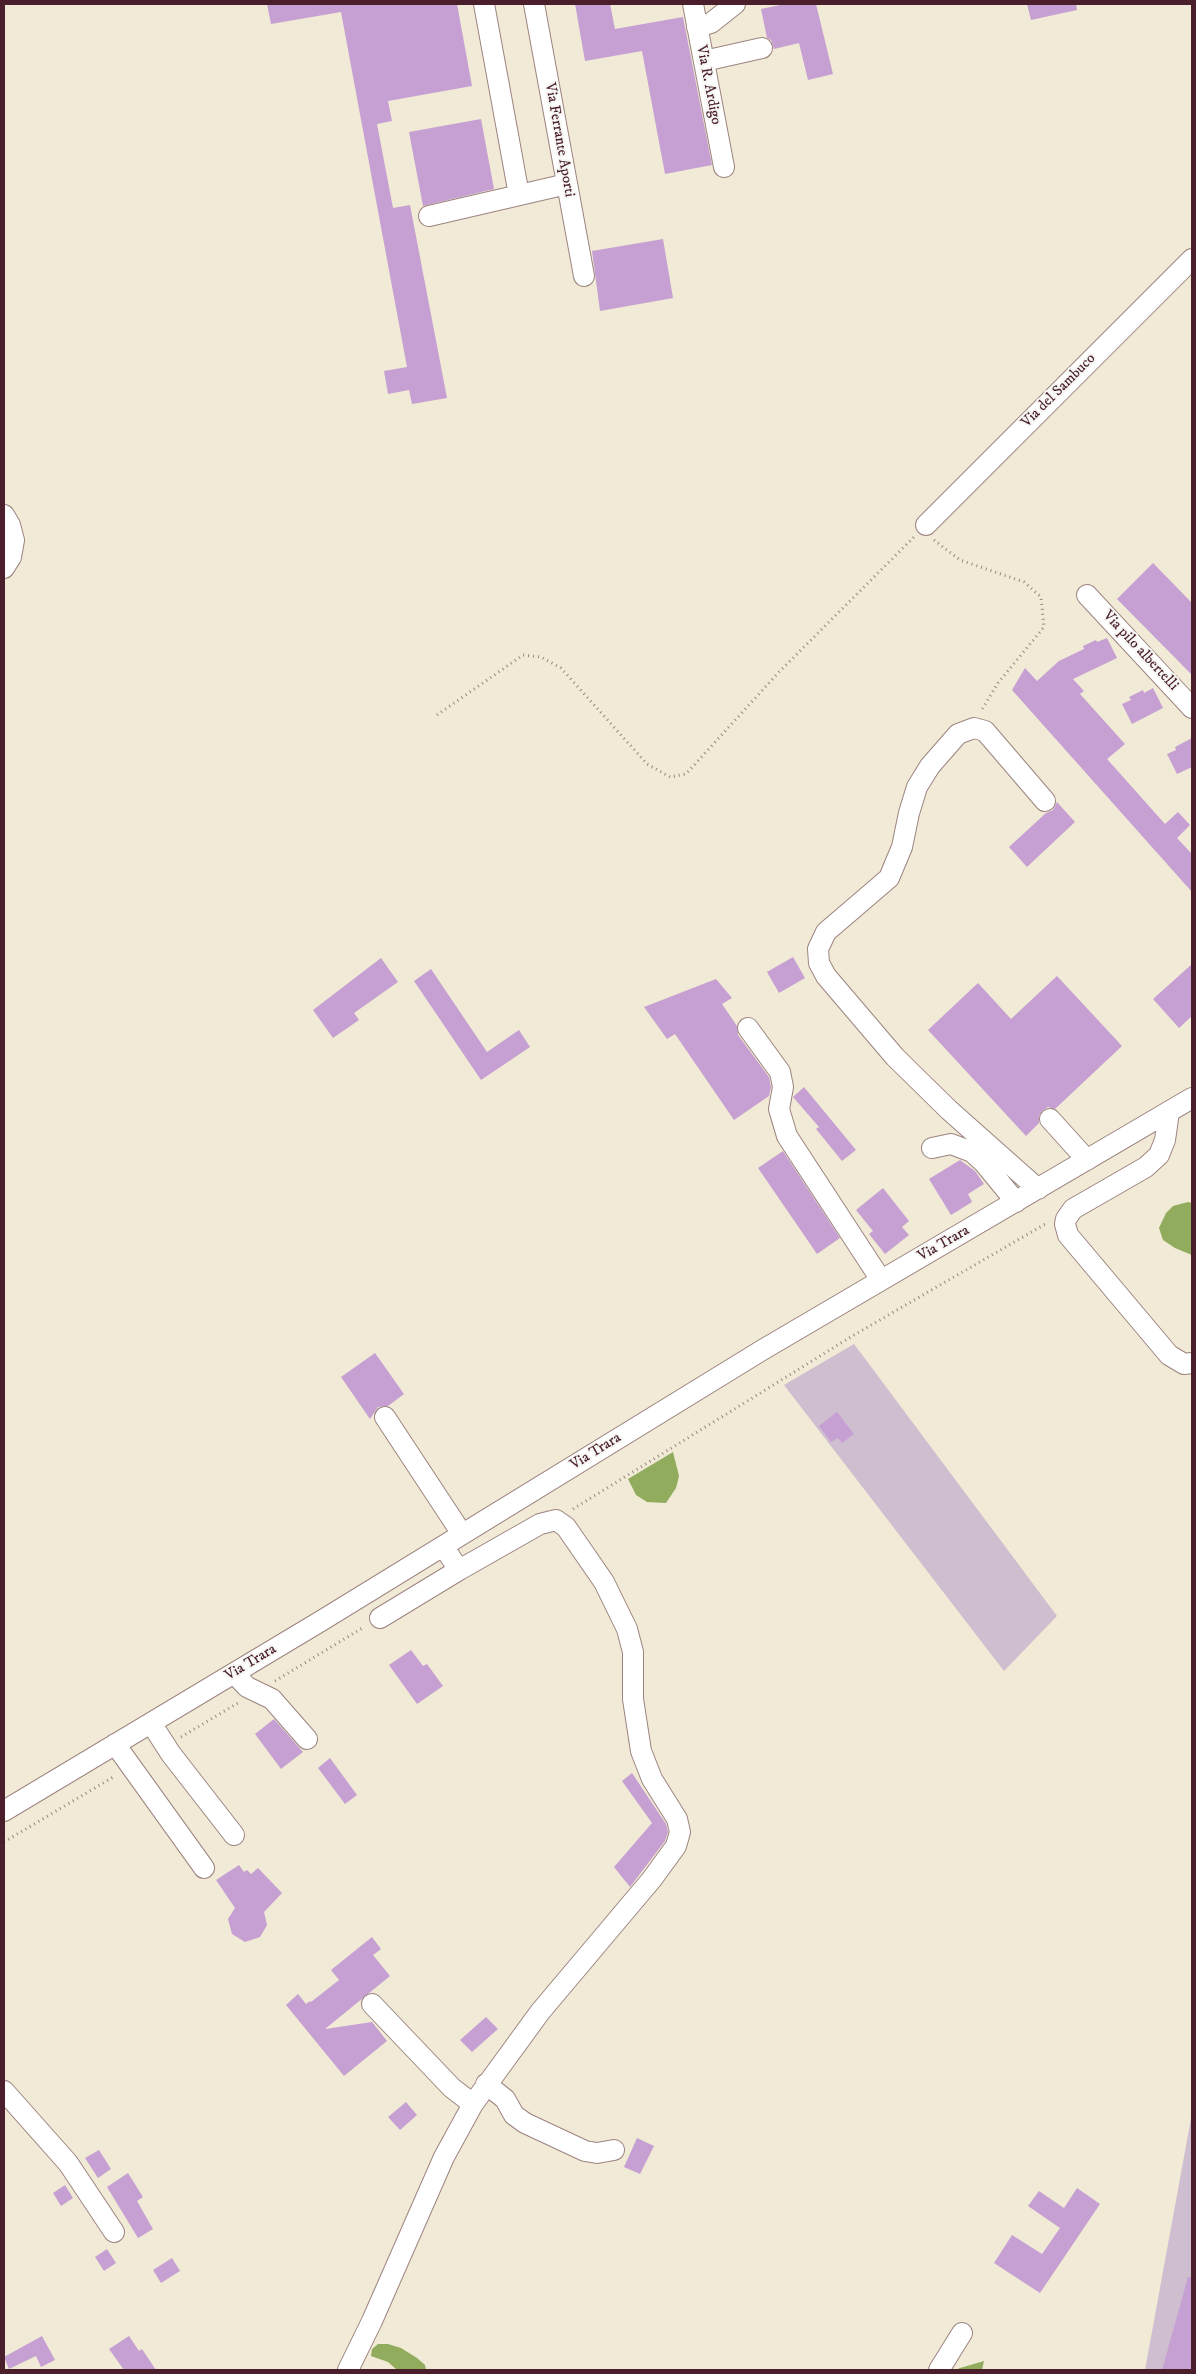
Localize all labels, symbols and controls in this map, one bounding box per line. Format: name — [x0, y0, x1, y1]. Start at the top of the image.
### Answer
street label: Via R. Ardigo — [691, 44, 725, 126]
street label: Via Ferrante Aporti — [540, 81, 578, 199]
street label: Via del Sambuco — [1018, 350, 1100, 432]
street label: Via pilo albertelli — [1098, 607, 1182, 695]
street label: Via Trara — [915, 1222, 973, 1266]
street label: Via Trara — [567, 1429, 625, 1475]
street label: Via Trara — [222, 1641, 280, 1685]

